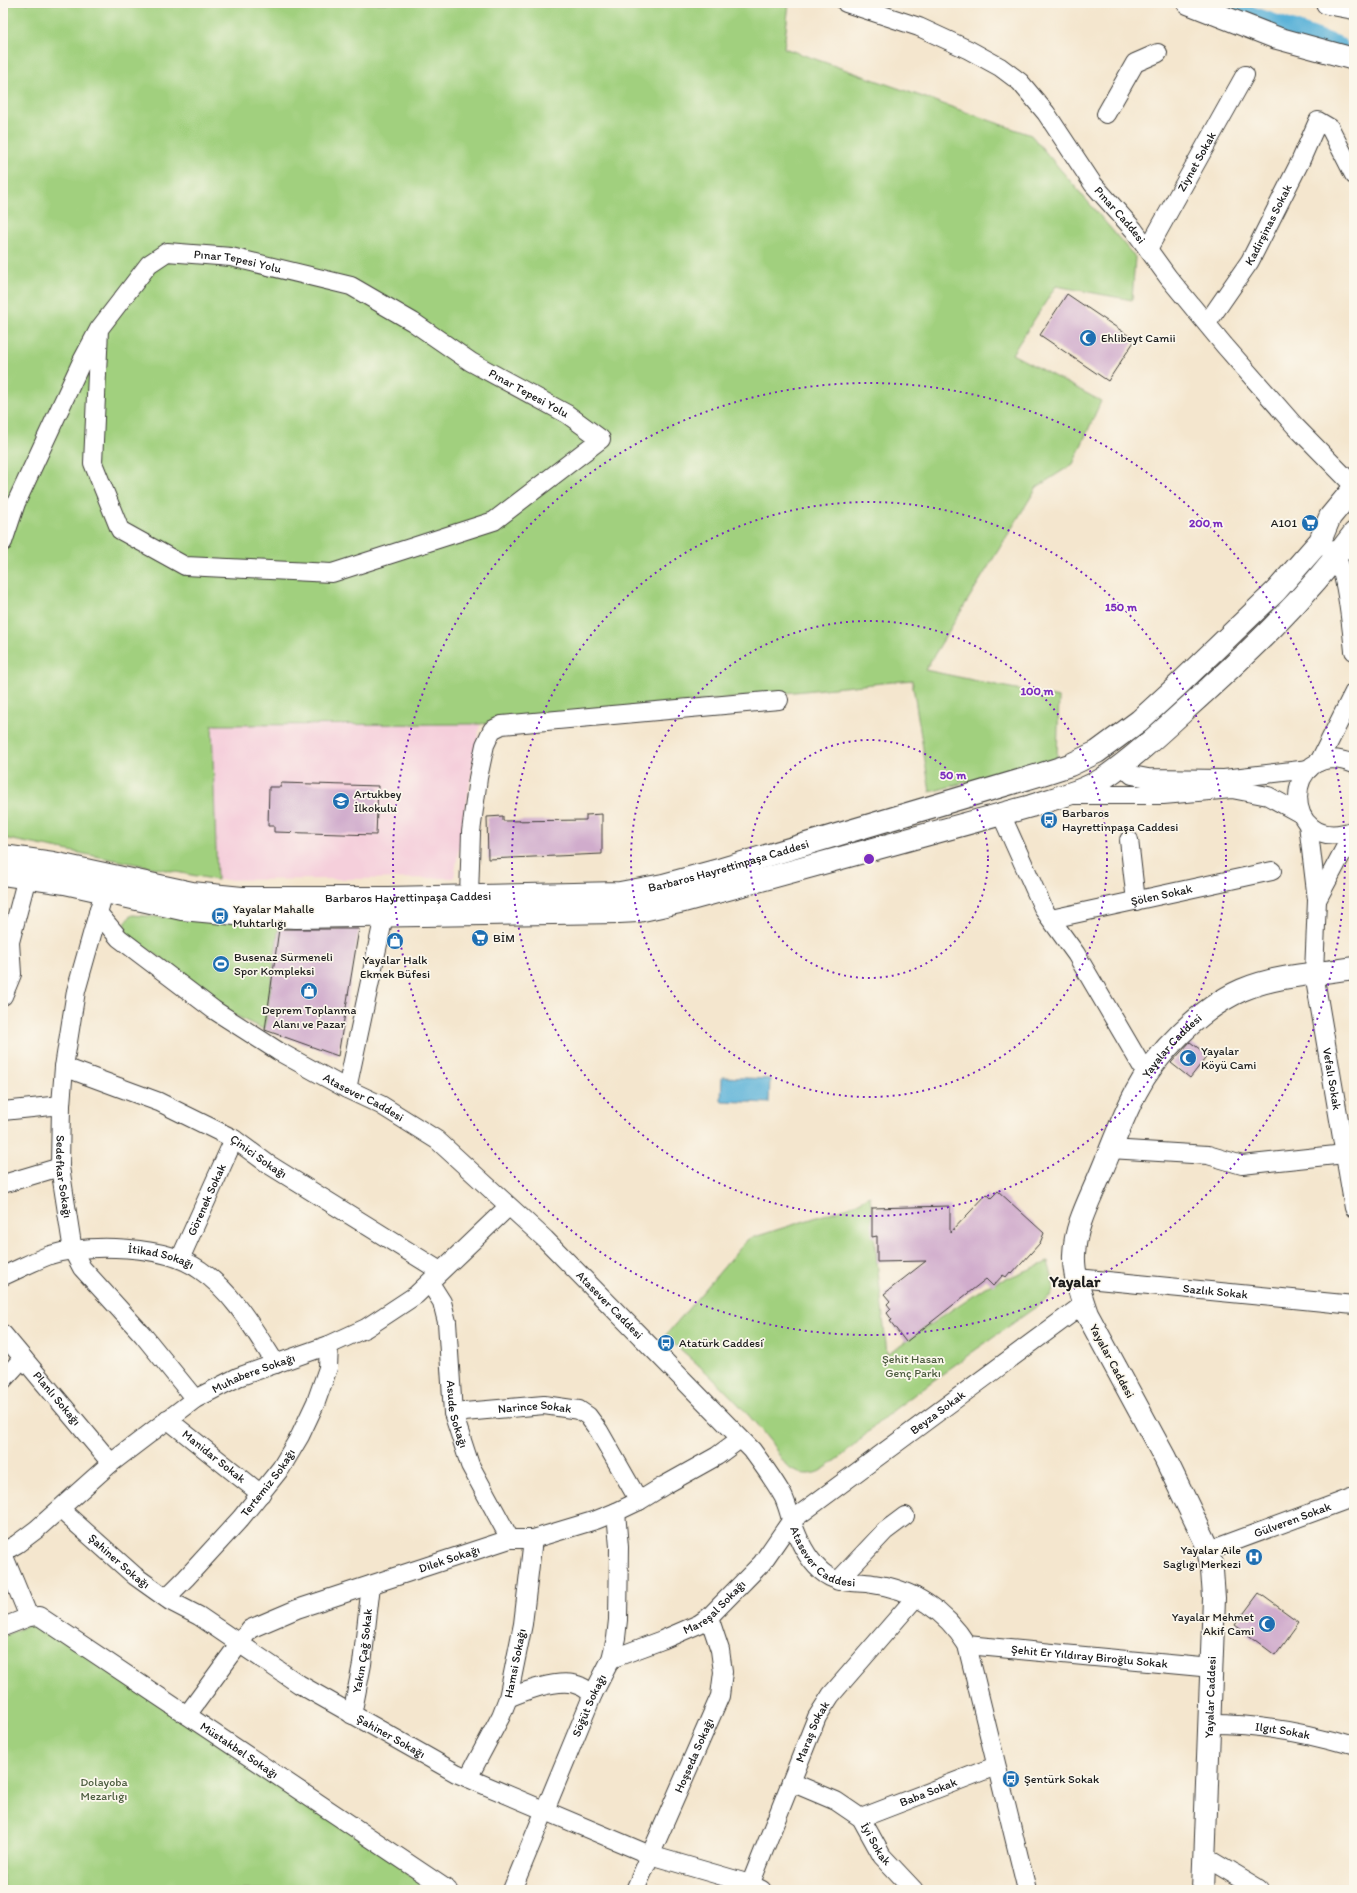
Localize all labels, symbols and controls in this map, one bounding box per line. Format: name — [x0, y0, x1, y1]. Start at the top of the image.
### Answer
street label: Ziynet Sokak — [1174, 129, 1219, 194]
street label: Kadirşinas Sokak — [1242, 181, 1295, 268]
street label: Pınar Caddesi — [1091, 183, 1149, 246]
street label: Pınar Tepesi Yolu — [193, 247, 283, 276]
mosque icon: Ehlibeyt Camii — [1078, 328, 1098, 348]
place label: Ehlibeyt Camii — [1101, 331, 1176, 345]
street label: Pınar Tepesi Yolu — [486, 366, 571, 421]
supermarket icon: A101 — [1300, 513, 1320, 533]
text: 200 m — [1189, 516, 1224, 530]
place label: A101 — [1271, 516, 1297, 530]
text: 150 m — [1105, 600, 1138, 614]
text: 100 m — [1020, 684, 1054, 698]
text: 50 m — [940, 768, 967, 782]
place label: Artukbey İlkokulu — [354, 787, 402, 815]
school or university icon: Artukbey İlkokulu — [331, 791, 351, 811]
place label: Barbaros Hayrettinpaşa Caddesi — [1062, 806, 1178, 834]
bus stop icon: Barbaros Hayrettinpaşa Caddesi — [1039, 810, 1059, 830]
street label: Barbaros Hayrettinpaşa Caddesi — [647, 837, 811, 895]
centre of rings — [862, 852, 876, 866]
street label: Şölen Sokak — [1129, 881, 1194, 909]
street label: Barbaros Hayrettinpaşa Caddesi — [325, 889, 491, 905]
place label: Yayalar Mahalle Muhtarlığı — [233, 902, 315, 930]
bus stop icon: Yayalar Mahalle Muhtarlığı — [210, 906, 230, 926]
supermarket icon: BİM — [470, 928, 490, 948]
shop icon: Yayalar Halk Ekmek Büfesi — [385, 931, 405, 951]
place label: BİM — [493, 931, 515, 945]
place label: Busenaz Sürmeneli Spor Kompleksi — [234, 950, 333, 978]
place label: Yayalar Halk Ekmek Büfesi — [360, 953, 430, 981]
sports icon: Busenaz Sürmeneli Spor Kompleksi — [211, 954, 231, 974]
shop icon: Deprem Toplanma Alanı ve Pazar — [299, 981, 319, 1001]
place label: Deprem Toplanma Alanı ve Pazar — [262, 1003, 356, 1031]
street label: Yayalar Caddesi — [1139, 1011, 1205, 1080]
place label: Yayalar Köyü Cami — [1201, 1044, 1256, 1072]
street label: Vefalı Sokak — [1320, 1047, 1344, 1111]
mosque icon: Yayalar Köyü Cami — [1178, 1048, 1198, 1068]
street label: Atasever Caddesi — [321, 1070, 406, 1125]
street label: Çinici Sokağı — [227, 1132, 290, 1181]
street label: Sedefkar Sokağı — [53, 1135, 75, 1219]
street label: Görenek Sokak — [184, 1162, 229, 1238]
street label: İtikad Sokağı — [127, 1242, 197, 1272]
street label: Atasever Caddesi — [573, 1268, 646, 1342]
district label: Yayalar — [1049, 1272, 1101, 1292]
street label: Sazlık Sokak — [1182, 1281, 1249, 1302]
street label: Yayalar Caddesi — [1087, 1322, 1137, 1400]
bus stop icon: Atatürk Caddesi̇ — [656, 1333, 676, 1353]
place label: Atatürk Caddesi̇ — [679, 1336, 764, 1350]
street label: Muhabere Sokağı — [210, 1351, 297, 1396]
park label: Şehit Hasan Genç Parkı — [882, 1352, 944, 1380]
street label: Planlı Sokağı — [30, 1368, 84, 1428]
street label: Asude Sokağı — [444, 1380, 471, 1450]
street label: Beyza Sokak — [907, 1387, 968, 1437]
street label: Narince Sokak — [497, 1398, 572, 1416]
street label: Manidar Sokak — [180, 1427, 248, 1486]
street label: Tertemiz Sokağı — [238, 1446, 298, 1520]
street label: Gülveren Sokak — [1252, 1499, 1334, 1540]
street label: Atasever Caddesi — [787, 1524, 856, 1589]
street label: Şahiner Sokağı — [86, 1531, 153, 1591]
street label: Dilek Sokağı — [417, 1542, 482, 1576]
place label: Yayalar Aile Sağlığı Merkezi — [1163, 1543, 1241, 1571]
hospital icon: Yayalar Aile Sağlığı Merkezi — [1244, 1547, 1264, 1567]
street label: Mareşal Sokağı — [681, 1577, 748, 1637]
street label: Yakın Çağ Sokak — [349, 1608, 375, 1694]
place label: Yayalar Mehmet Akif Cami — [1172, 1610, 1254, 1638]
mosque icon: Yayalar Mehmet Akif Cami — [1257, 1614, 1277, 1634]
street label: Hamsi Sokağı — [501, 1627, 529, 1699]
street label: Şehit Er Yıldıray Biroğlu Sokak — [1011, 1642, 1169, 1671]
street label: Yayalar Caddesi — [1202, 1656, 1219, 1738]
street label: Söğüt Sokağı — [569, 1672, 609, 1739]
street label: Maraş Sokak — [793, 1698, 833, 1764]
street label: Şahiner Sokağı — [354, 1711, 428, 1761]
street label: Hoşseda Sokağı — [671, 1716, 717, 1795]
street label: Müstakbel Sokağı — [198, 1719, 281, 1781]
street label: Ilgıt Sokak — [1254, 1720, 1312, 1742]
bus stop icon: Şentürk Sokak — [1001, 1769, 1021, 1789]
place label: Şentürk Sokak — [1024, 1772, 1100, 1786]
street label: Baba Sokak — [898, 1774, 960, 1810]
park label: Dolayoba Mezarlığı — [80, 1775, 129, 1803]
street label: İyi Sokak — [858, 1820, 895, 1869]

